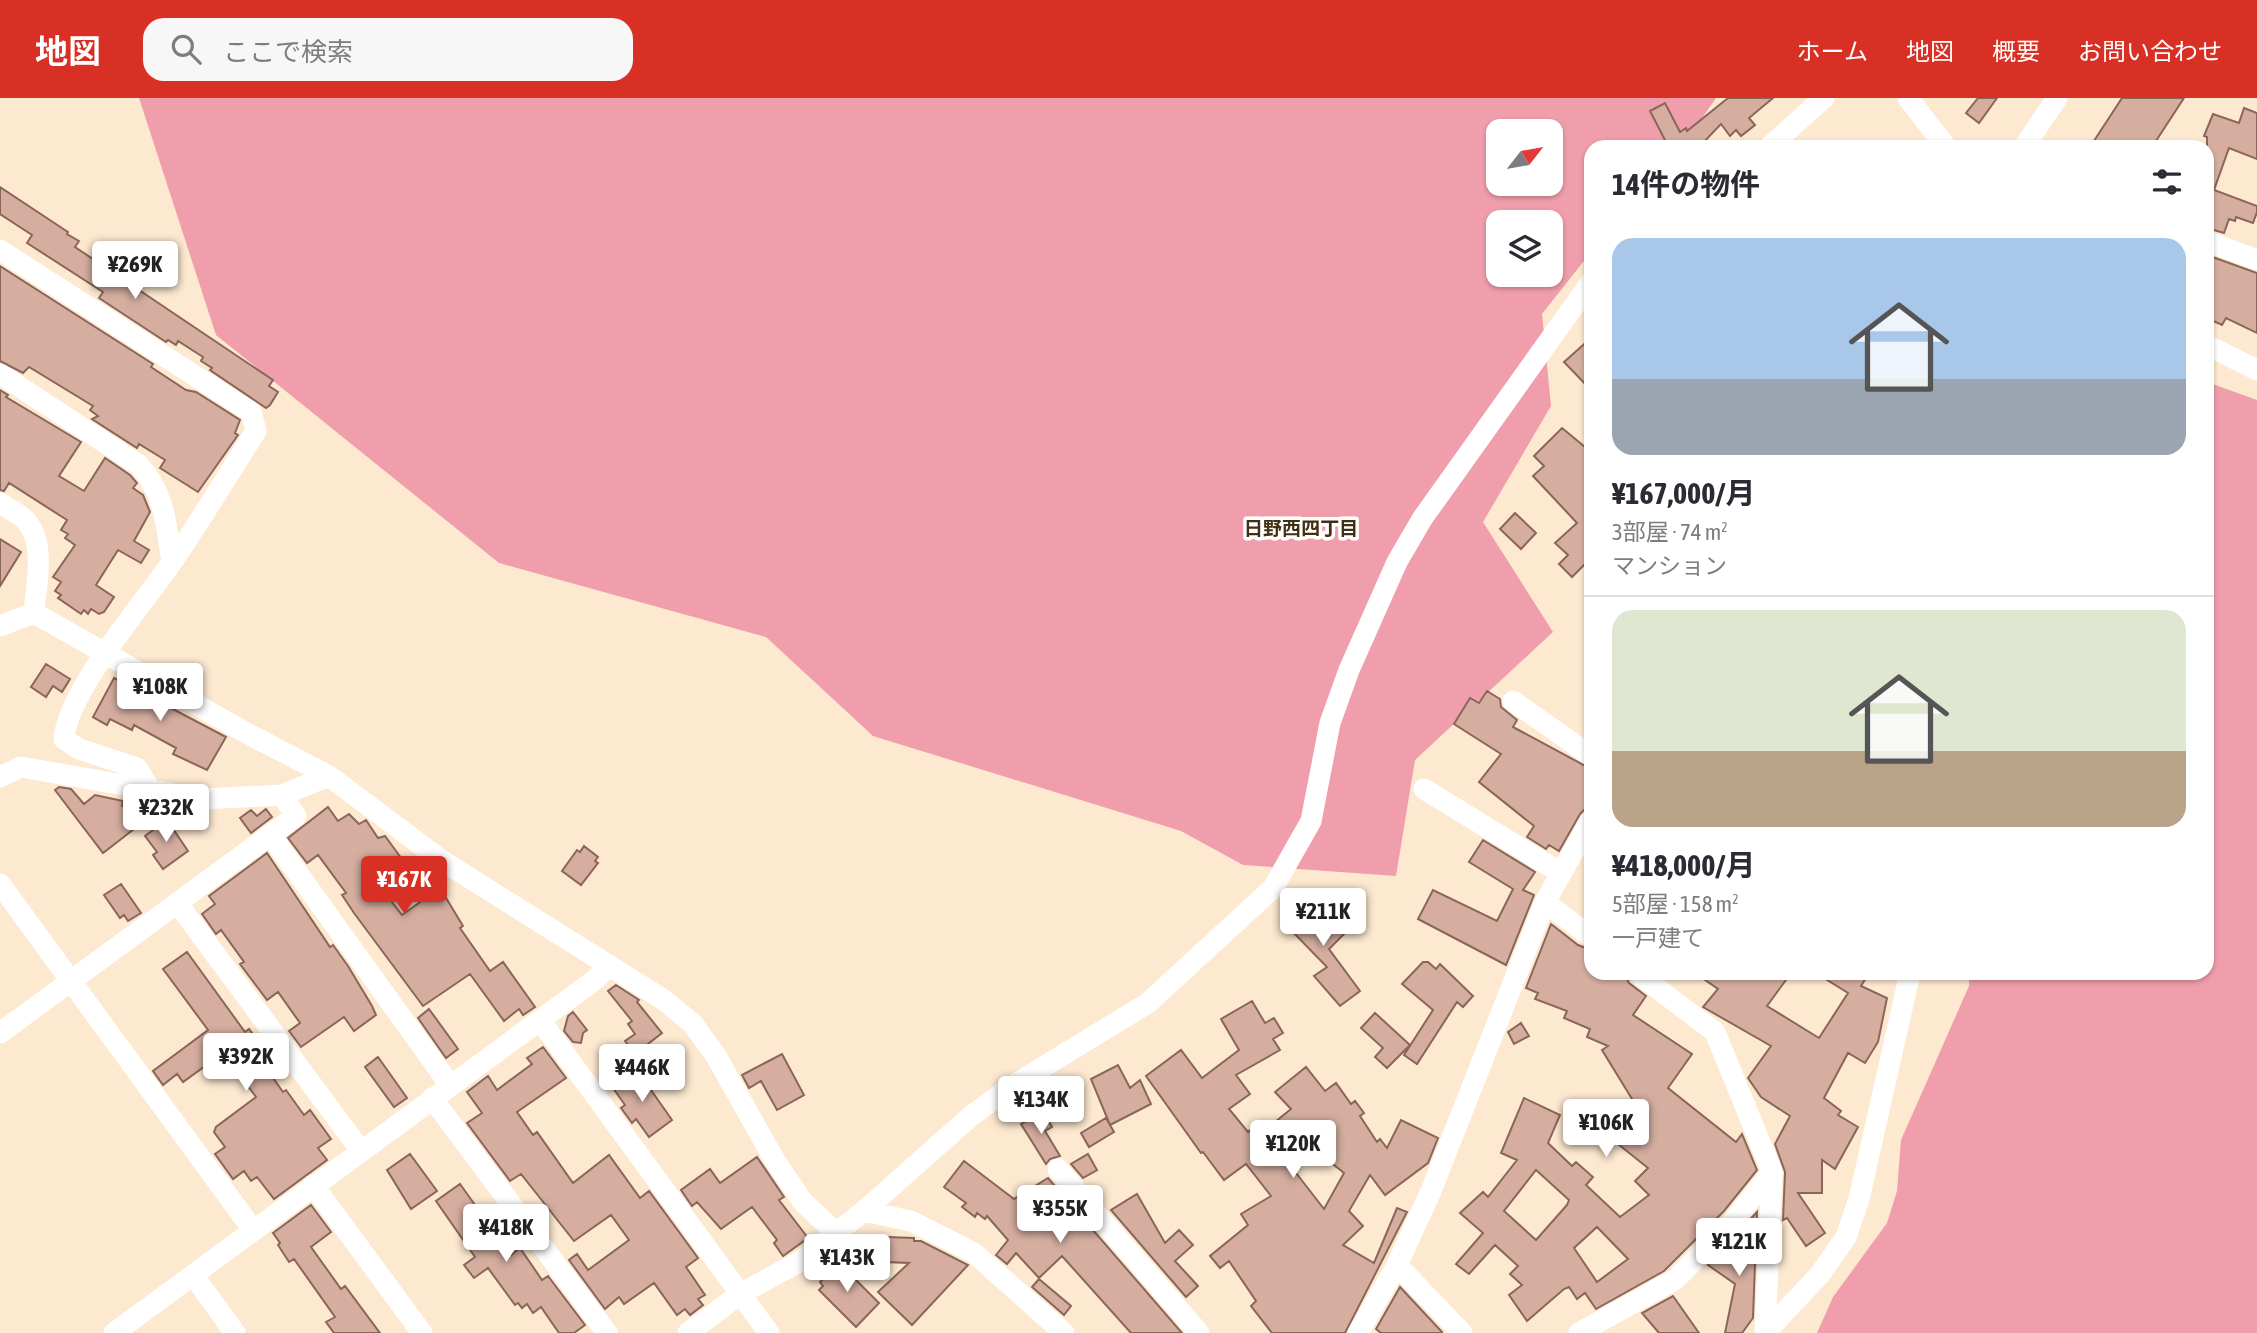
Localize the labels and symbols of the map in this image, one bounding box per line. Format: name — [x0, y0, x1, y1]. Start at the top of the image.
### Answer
north arrow — [1486, 119, 1563, 196]
pin: ¥269K — [86, 242, 184, 301]
district label: 日野西四丁目 — [1244, 517, 1358, 539]
pin: ¥108K — [111, 664, 209, 723]
pin: ¥232K — [117, 784, 215, 844]
pin: ¥167K — [355, 856, 453, 916]
pin: ¥211K — [1274, 888, 1372, 948]
pin: ¥392K — [197, 1034, 295, 1093]
pin: ¥446K — [593, 1044, 691, 1104]
pin: ¥134K — [992, 1076, 1090, 1136]
pin: ¥106K — [1557, 1100, 1655, 1159]
pin: ¥120K — [1244, 1121, 1342, 1180]
pin: ¥355K — [1011, 1186, 1109, 1245]
pin: ¥418K — [457, 1204, 555, 1264]
pin: ¥121K — [1690, 1218, 1788, 1278]
pin: ¥143K — [798, 1234, 896, 1294]

